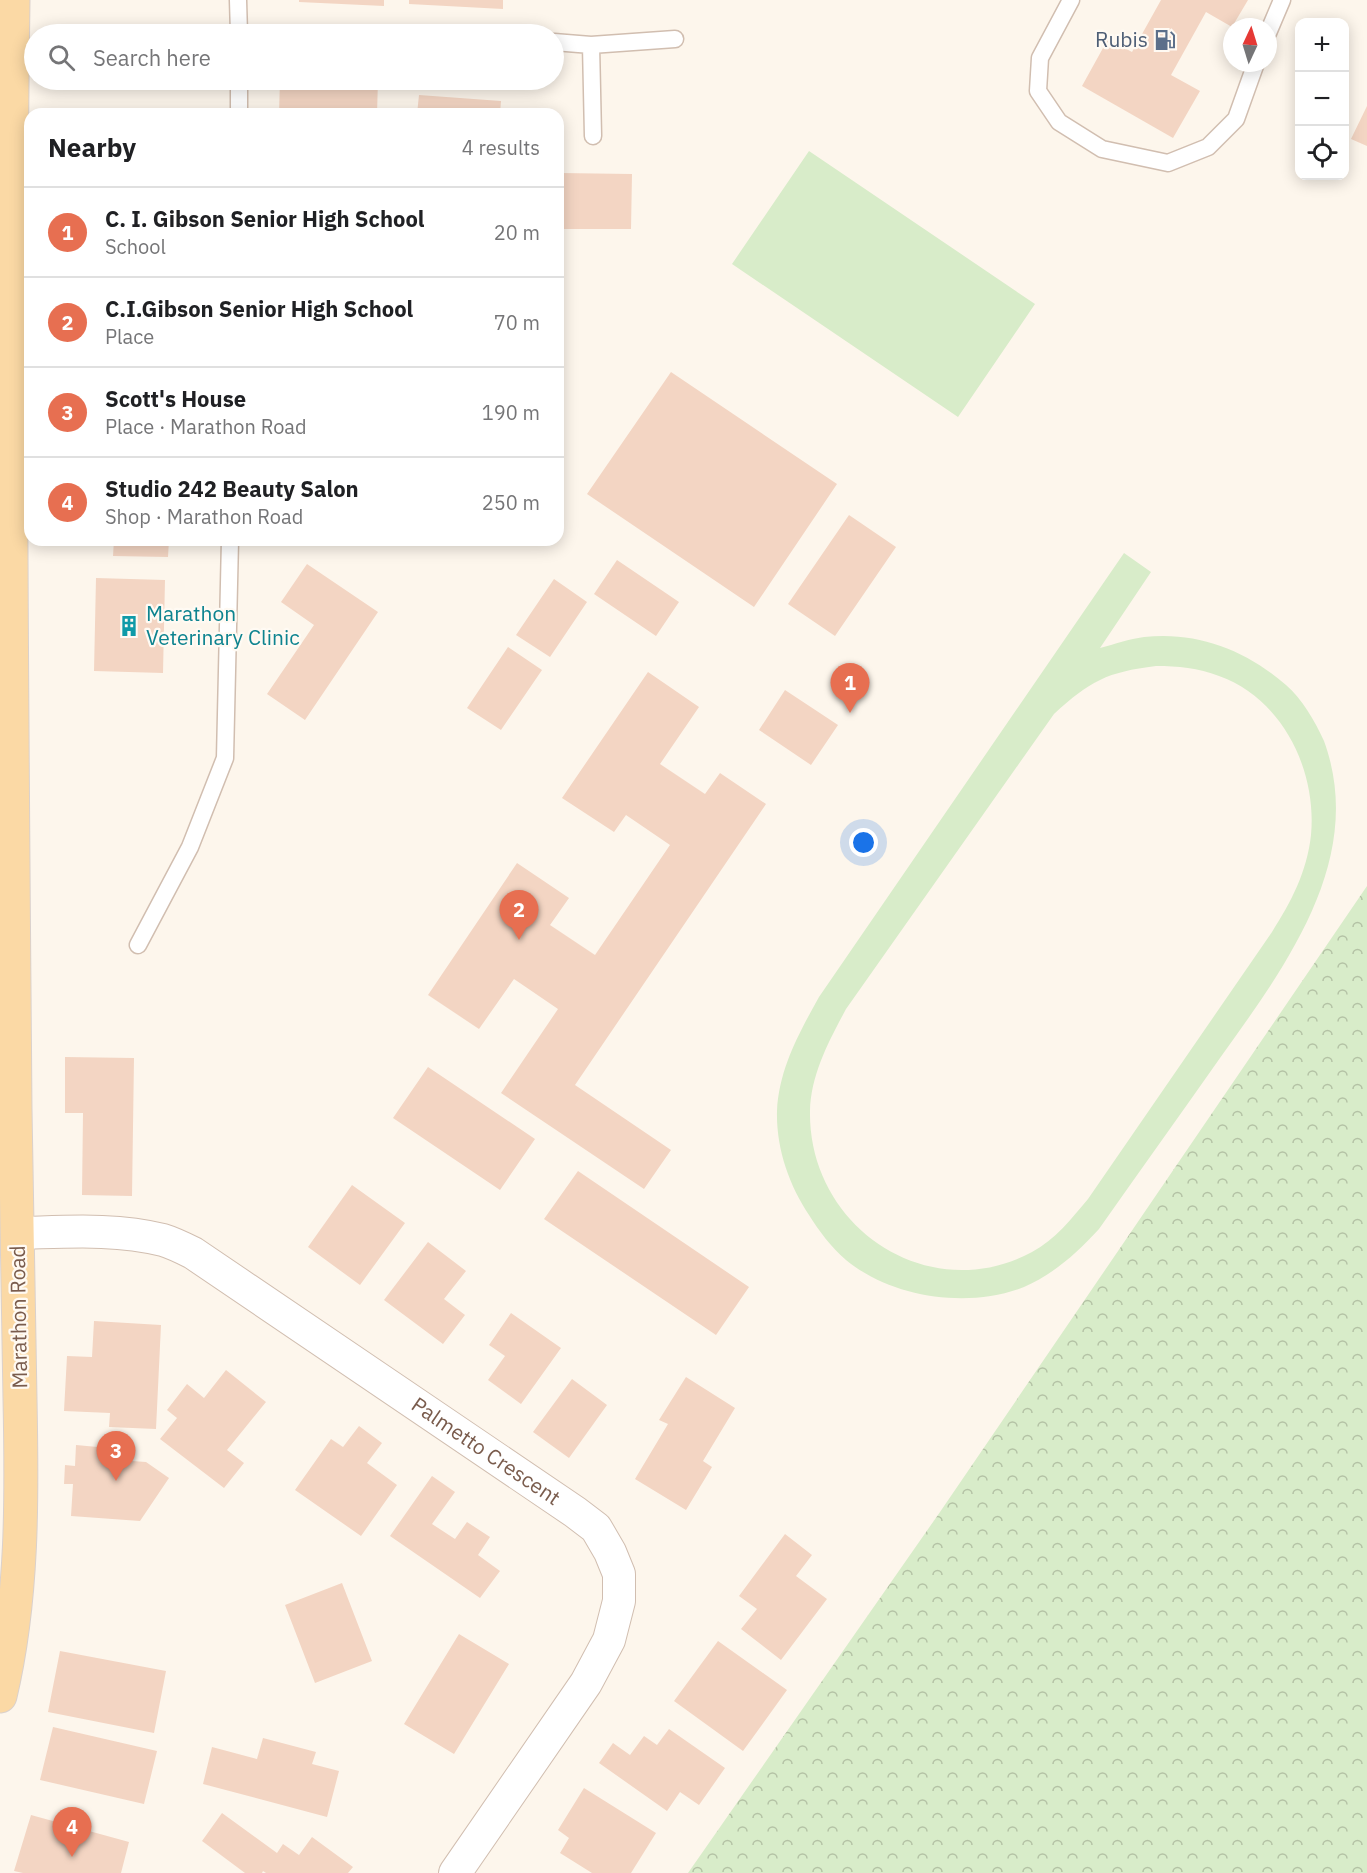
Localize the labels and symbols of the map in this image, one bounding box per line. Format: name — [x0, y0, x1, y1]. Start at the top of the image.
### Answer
north arrow — [1223, 18, 1277, 72]
place label: Rubis — [1095, 25, 1148, 53]
fuel station icon: Rubis — [1153, 28, 1177, 52]
place label: Marathon Veterinary Clinic — [146, 599, 300, 651]
building icon: Marathon Veterinary Clinic — [117, 614, 141, 638]
pin: 1 — [830, 664, 870, 713]
your location — [849, 828, 878, 857]
pin: 2 — [500, 890, 538, 940]
street label: Marathon Road — [3, 1245, 33, 1389]
street label: Palmetto Crescent — [406, 1390, 566, 1511]
pin: 3 — [96, 1432, 136, 1481]
pin: 4 — [52, 1808, 92, 1857]

